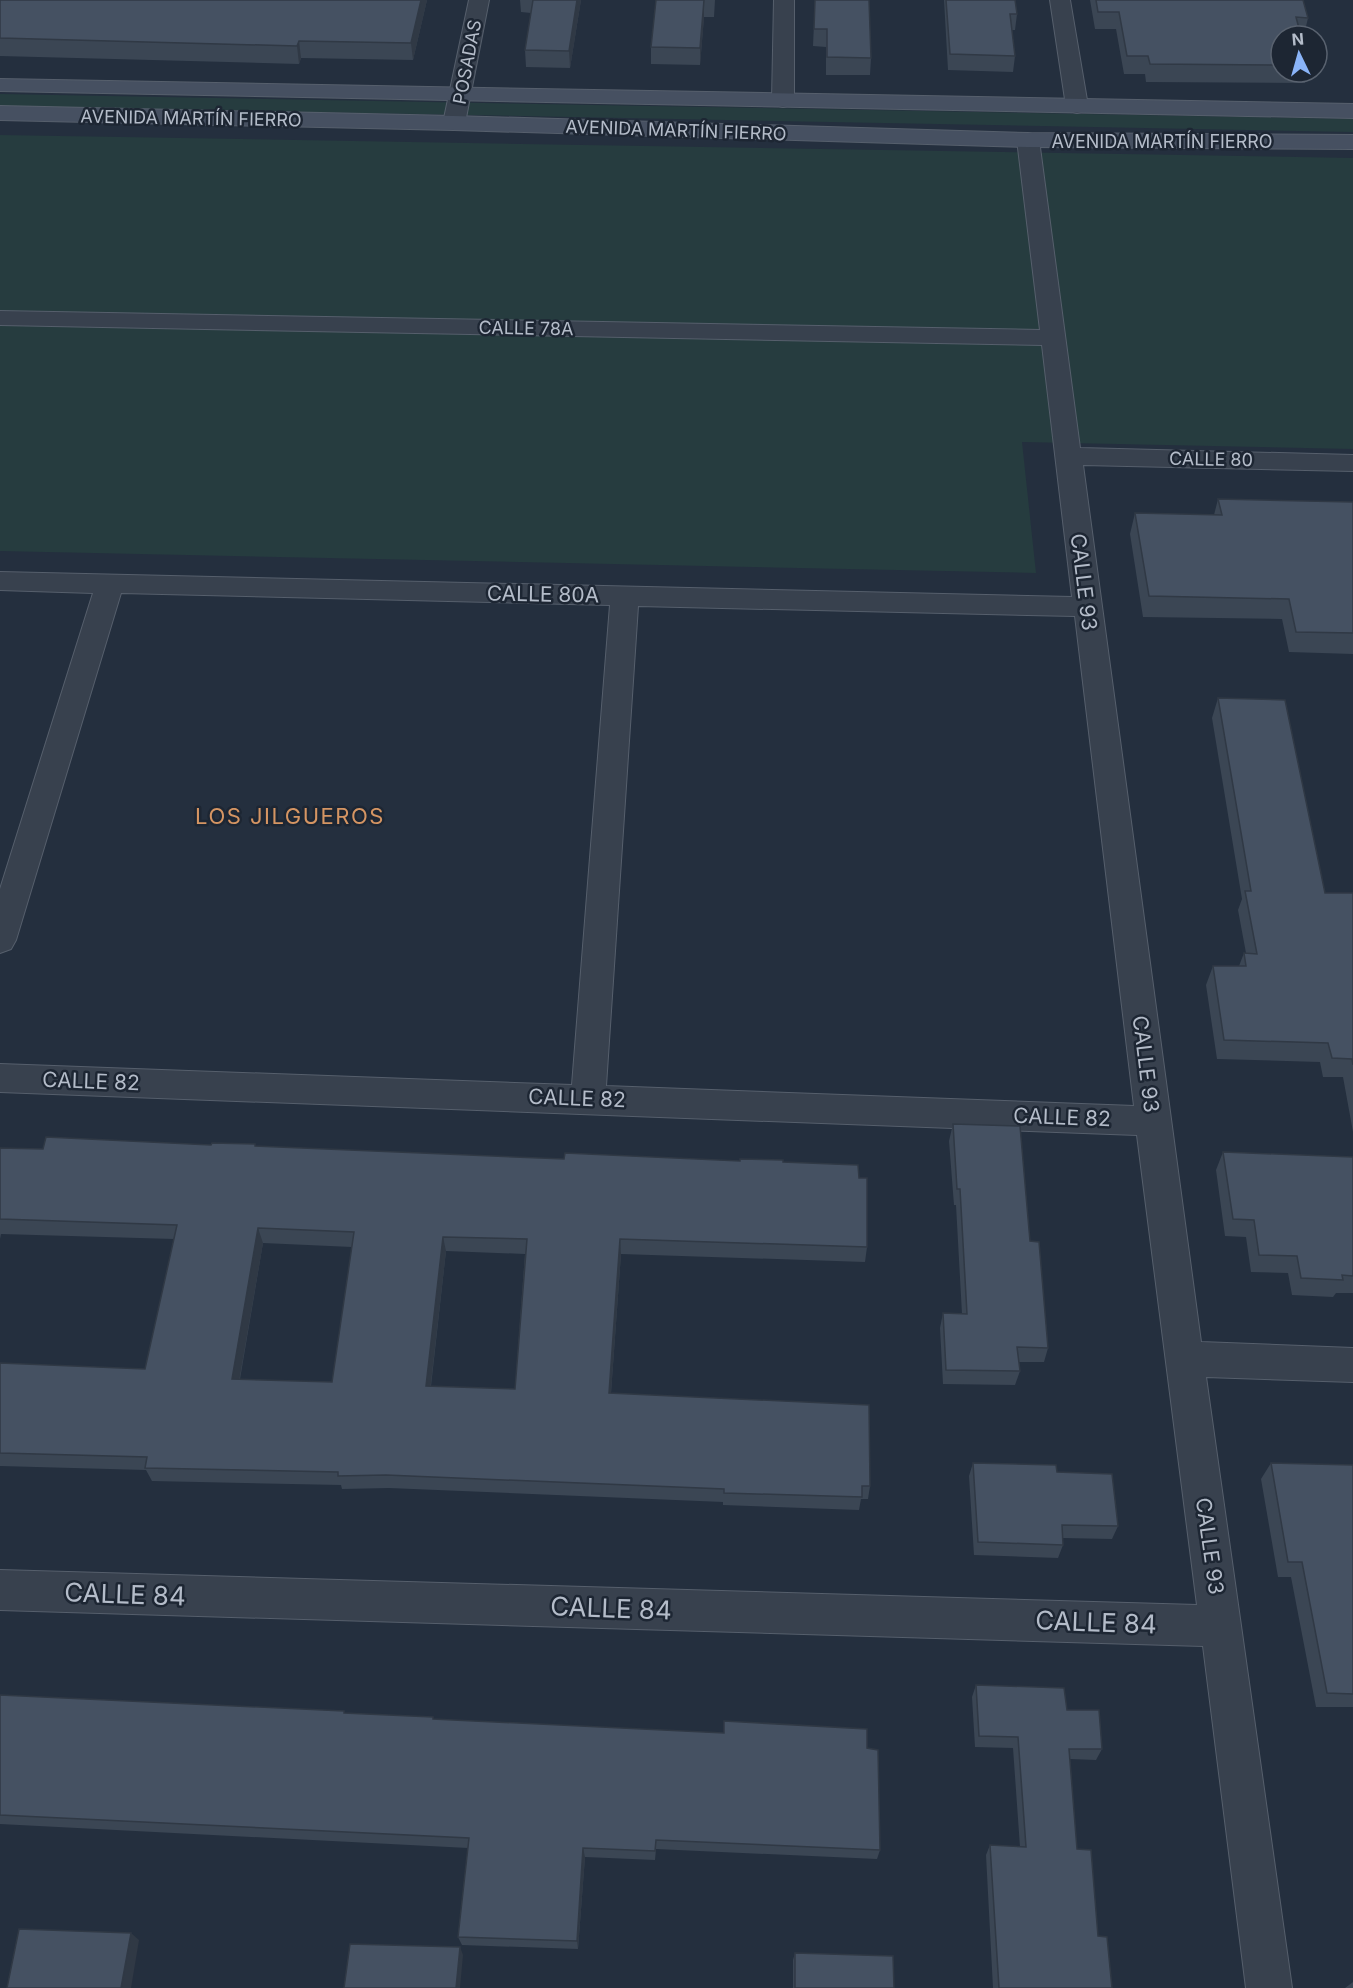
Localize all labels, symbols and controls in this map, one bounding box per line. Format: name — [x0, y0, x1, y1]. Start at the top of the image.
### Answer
street label: POSADAS — [449, 18, 485, 106]
north arrow — [1269, 24, 1329, 84]
text: N — [1291, 29, 1305, 50]
street label: AVENIDA MARTÍN FIERRO — [80, 105, 302, 130]
street label: AVENIDA MARTÍN FIERRO — [565, 115, 787, 144]
street label: AVENIDA MARTÍN FIERRO — [1051, 130, 1273, 152]
street label: CALLE 78A — [478, 317, 574, 339]
street label: CALLE 80 — [1169, 448, 1253, 470]
street label: CALLE 93 — [1066, 532, 1102, 632]
street label: CALLE 80A — [487, 581, 599, 607]
district label: LOS JILGUEROS — [195, 803, 385, 829]
street label: CALLE 93 — [1128, 1014, 1164, 1114]
street label: CALLE 82 — [42, 1067, 140, 1095]
street label: CALLE 82 — [528, 1084, 626, 1112]
street label: CALLE 82 — [1013, 1103, 1111, 1131]
street label: CALLE 93 — [1191, 1496, 1229, 1596]
street label: CALLE 84 — [64, 1576, 186, 1612]
street label: CALLE 84 — [550, 1590, 672, 1626]
street label: CALLE 84 — [1035, 1604, 1157, 1640]

